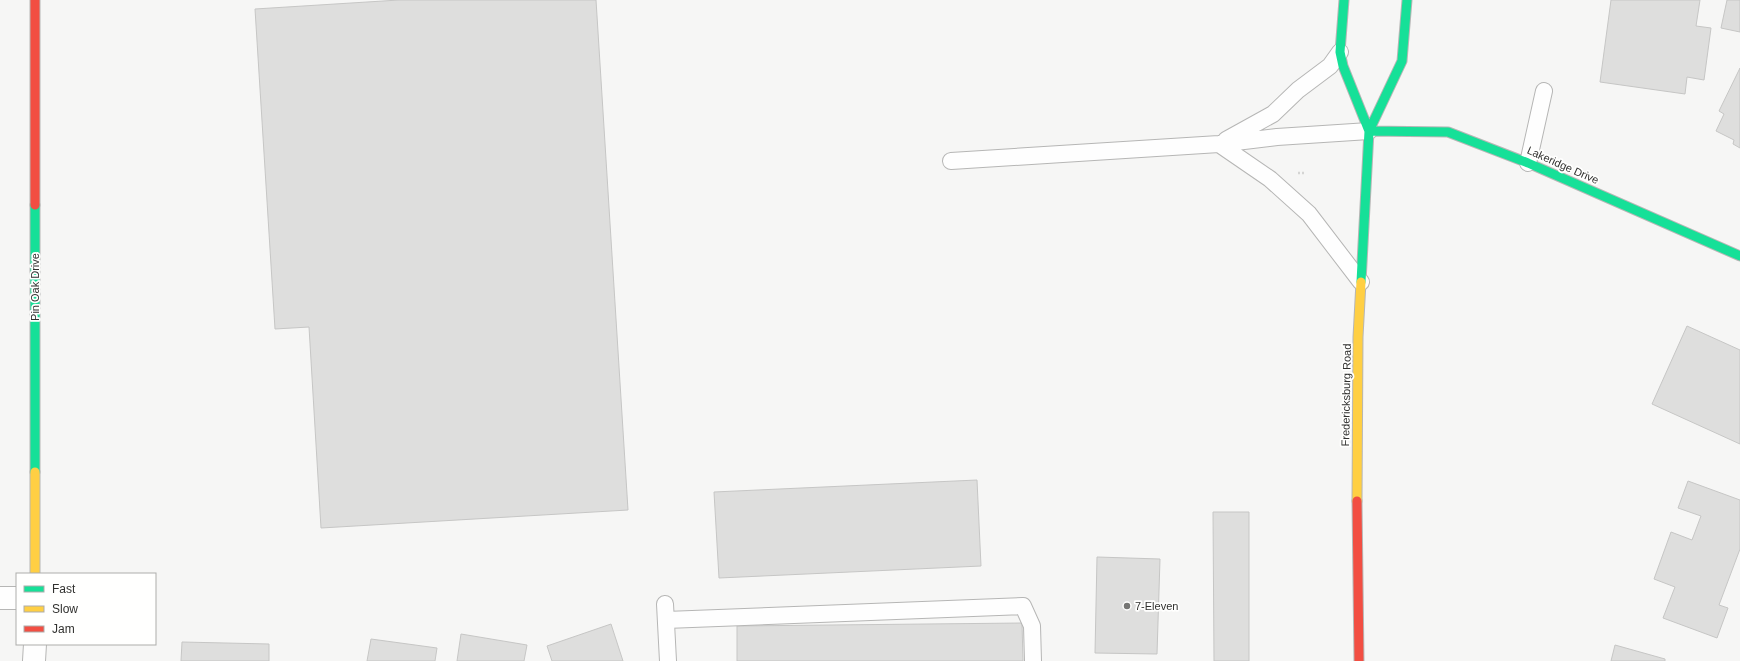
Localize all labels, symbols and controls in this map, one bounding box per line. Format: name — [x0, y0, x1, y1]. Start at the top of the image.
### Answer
street label: Lakeridge Drive — [1525, 144, 1601, 186]
street label: Pin Oak Drive — [29, 253, 41, 321]
street label: Fredericksburg Road — [1339, 344, 1353, 446]
legend — [16, 573, 156, 645]
text: Fast — [52, 582, 76, 596]
place label: 7-Eleven — [1135, 600, 1178, 612]
marker: 7-Eleven — [1122, 601, 1132, 611]
text: Slow — [52, 602, 78, 616]
text: Jam — [52, 622, 75, 636]

